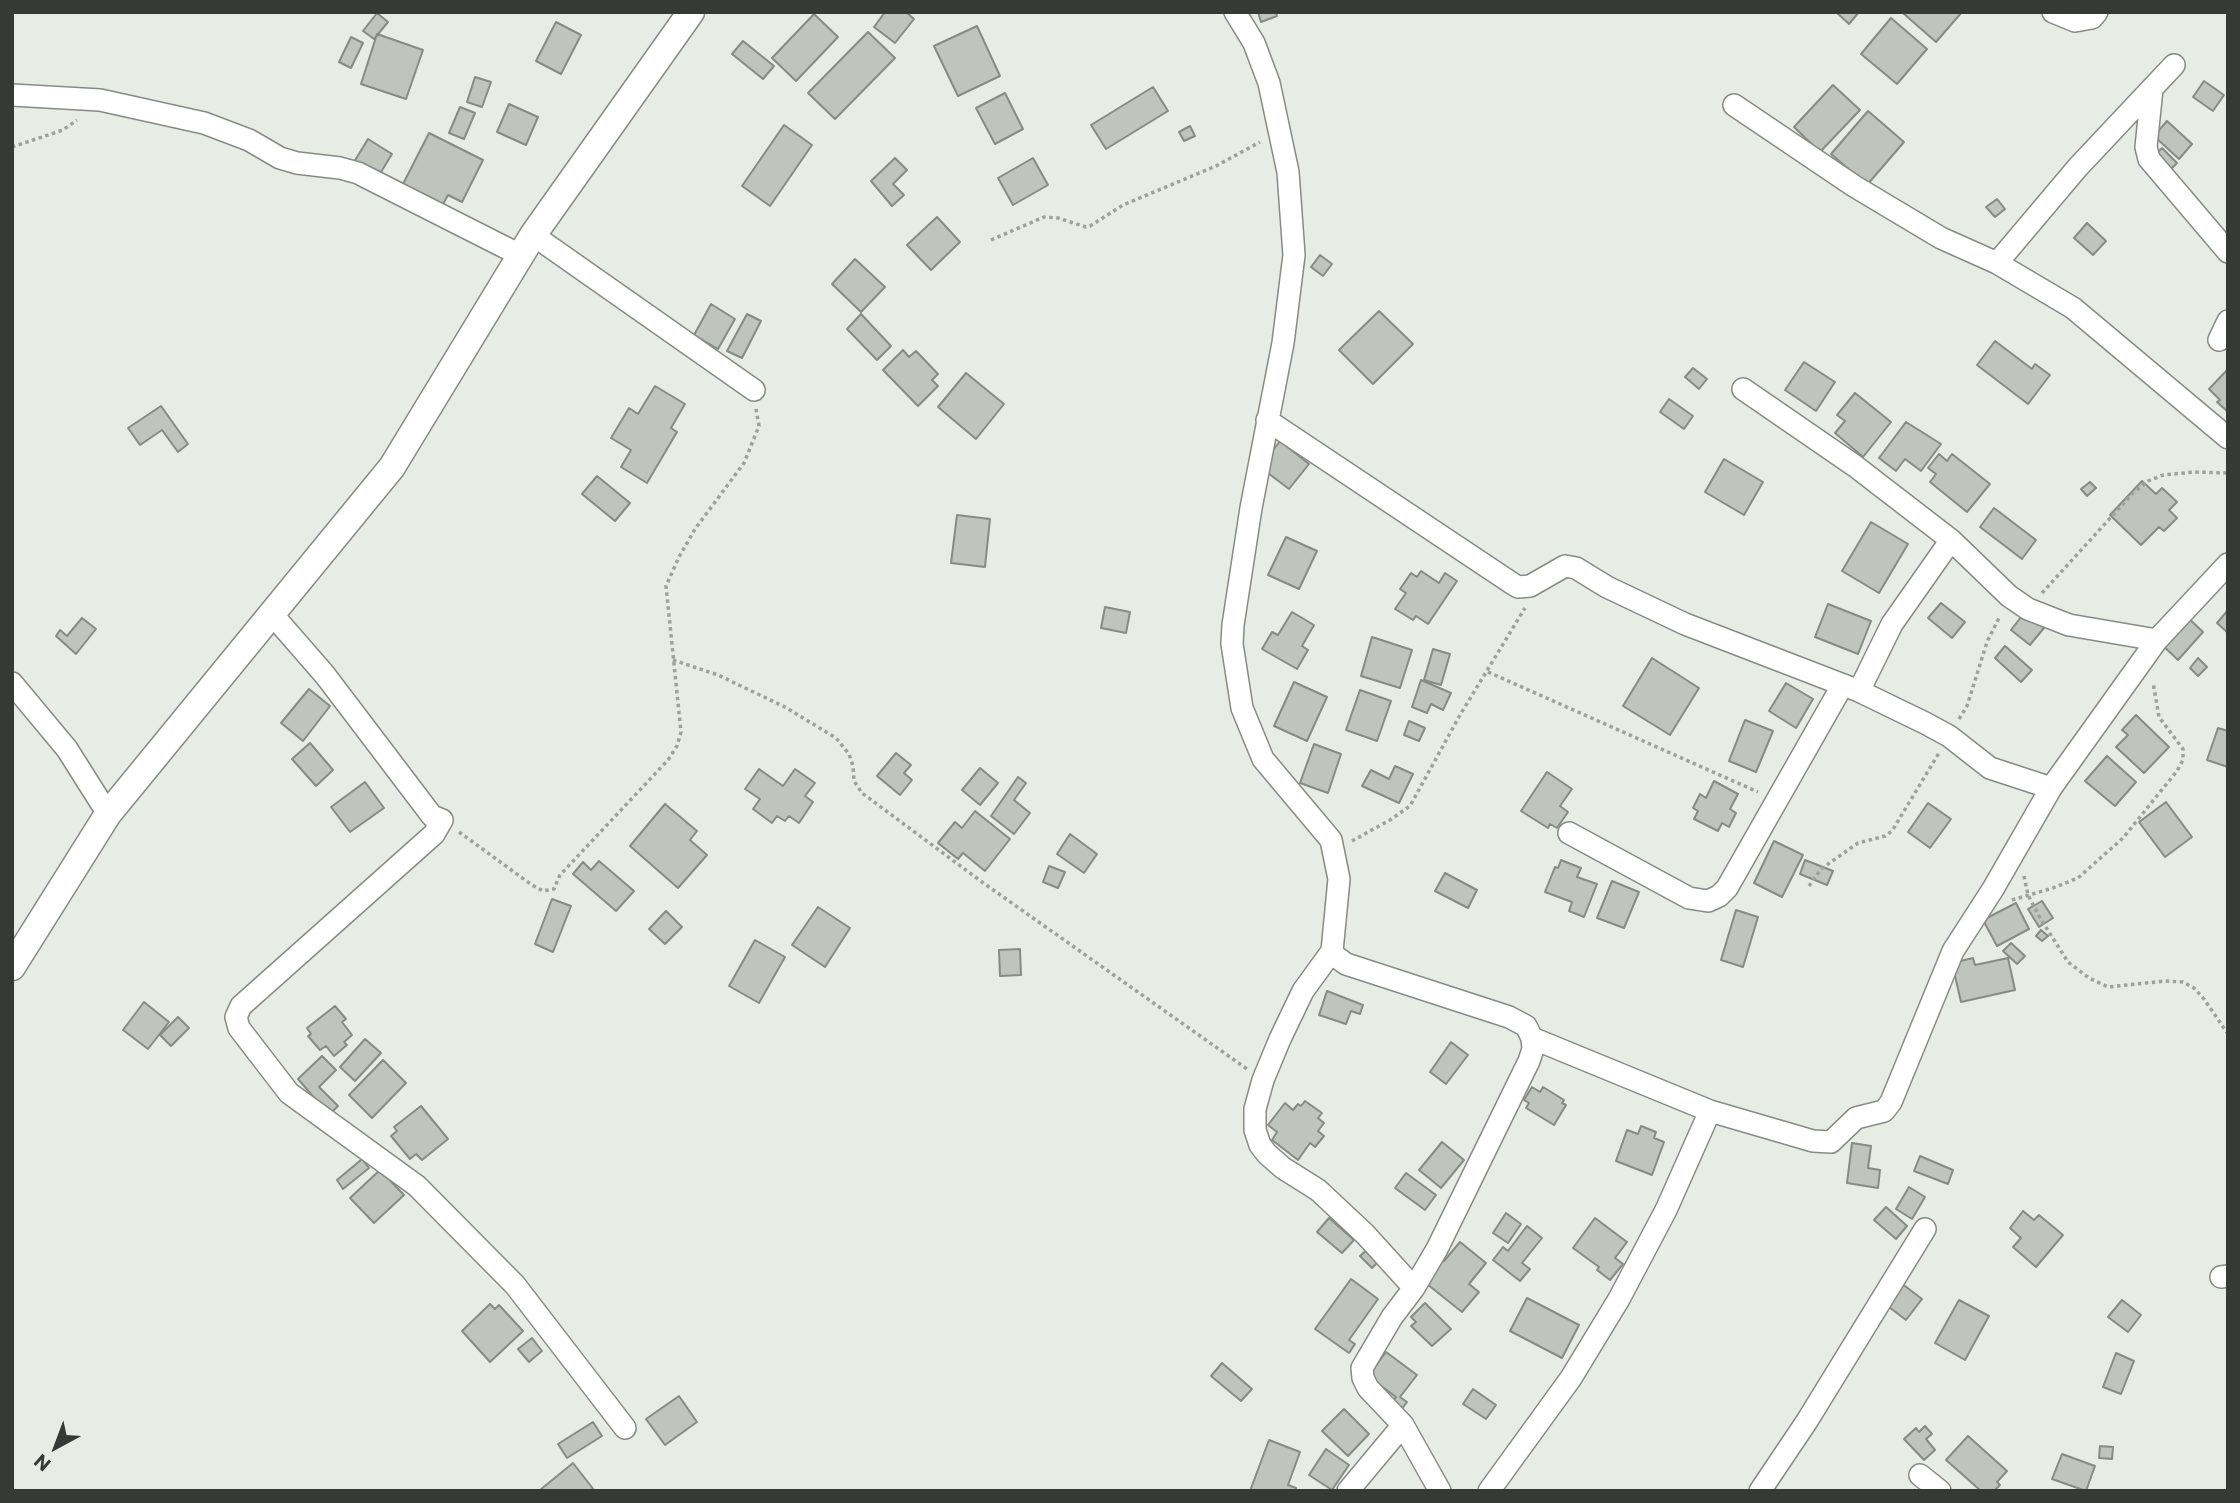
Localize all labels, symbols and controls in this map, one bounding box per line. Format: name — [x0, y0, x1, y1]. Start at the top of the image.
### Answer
north arrow — [21, 1412, 91, 1482]
text: N — [29, 1450, 55, 1477]

